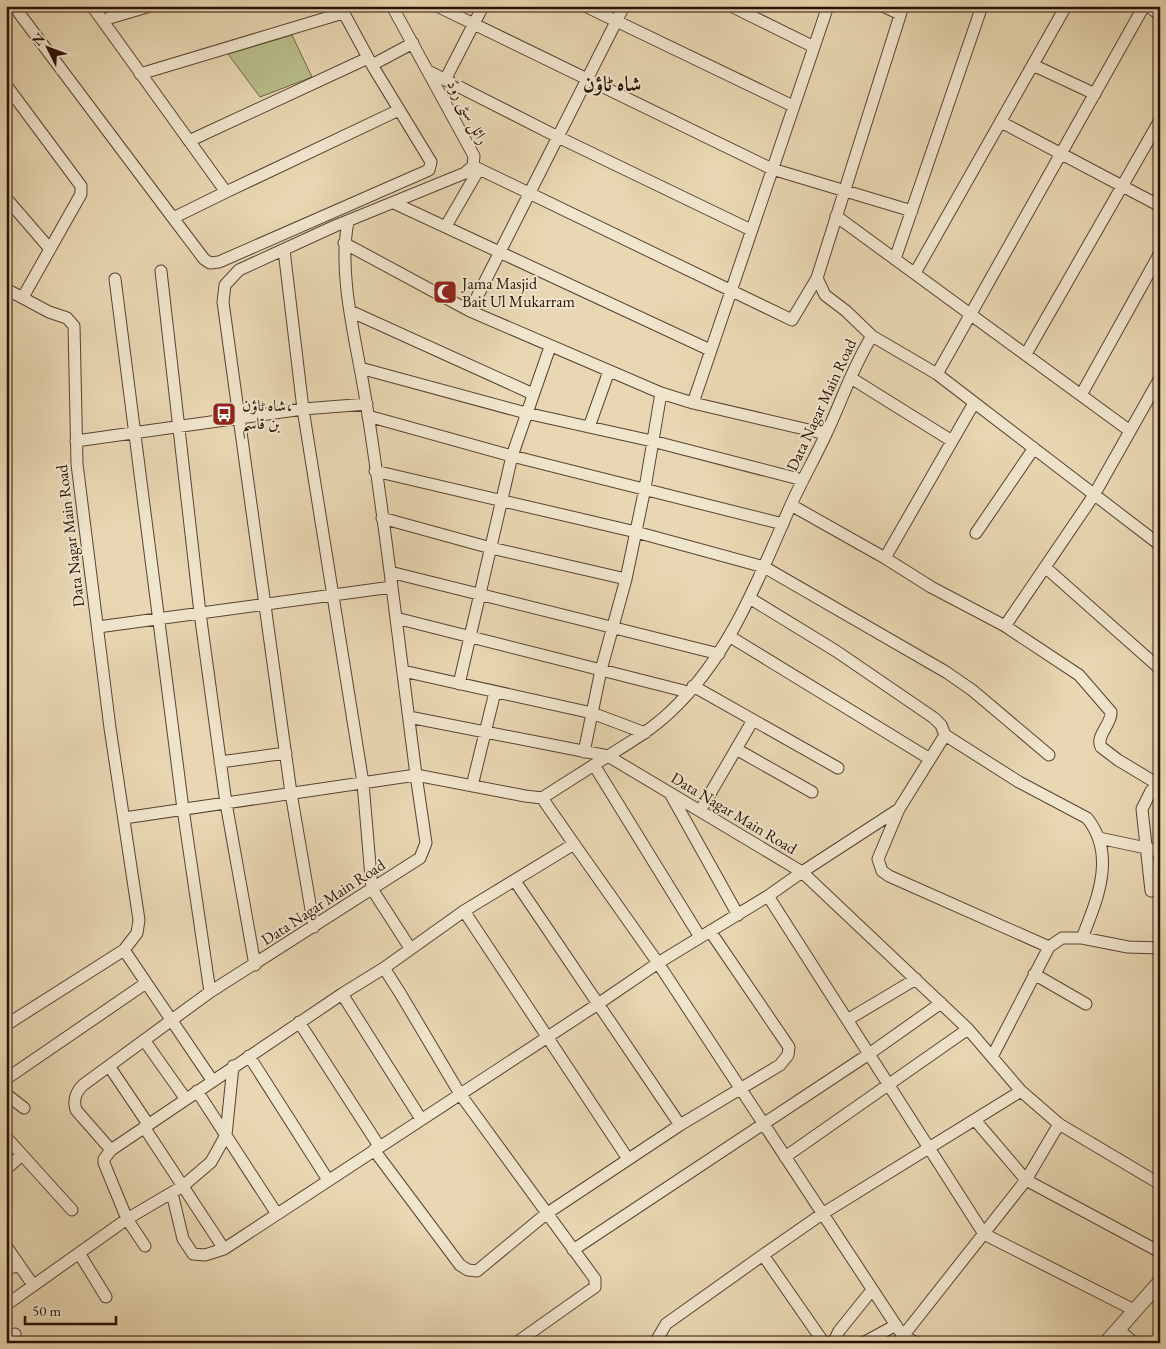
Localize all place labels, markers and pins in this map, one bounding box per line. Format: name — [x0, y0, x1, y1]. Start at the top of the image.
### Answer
place label: Jama Masjid Bait Ul Mukarram — [460, 273, 576, 312]
mosque icon: Jama Masjid Bait Ul Mukarram — [432, 279, 458, 305]
place label: شاہ ٹاؤن، بن قاسم — [242, 395, 292, 440]
bus stop icon: شاہ ٹاؤن، بن قاسم — [211, 401, 237, 427]

